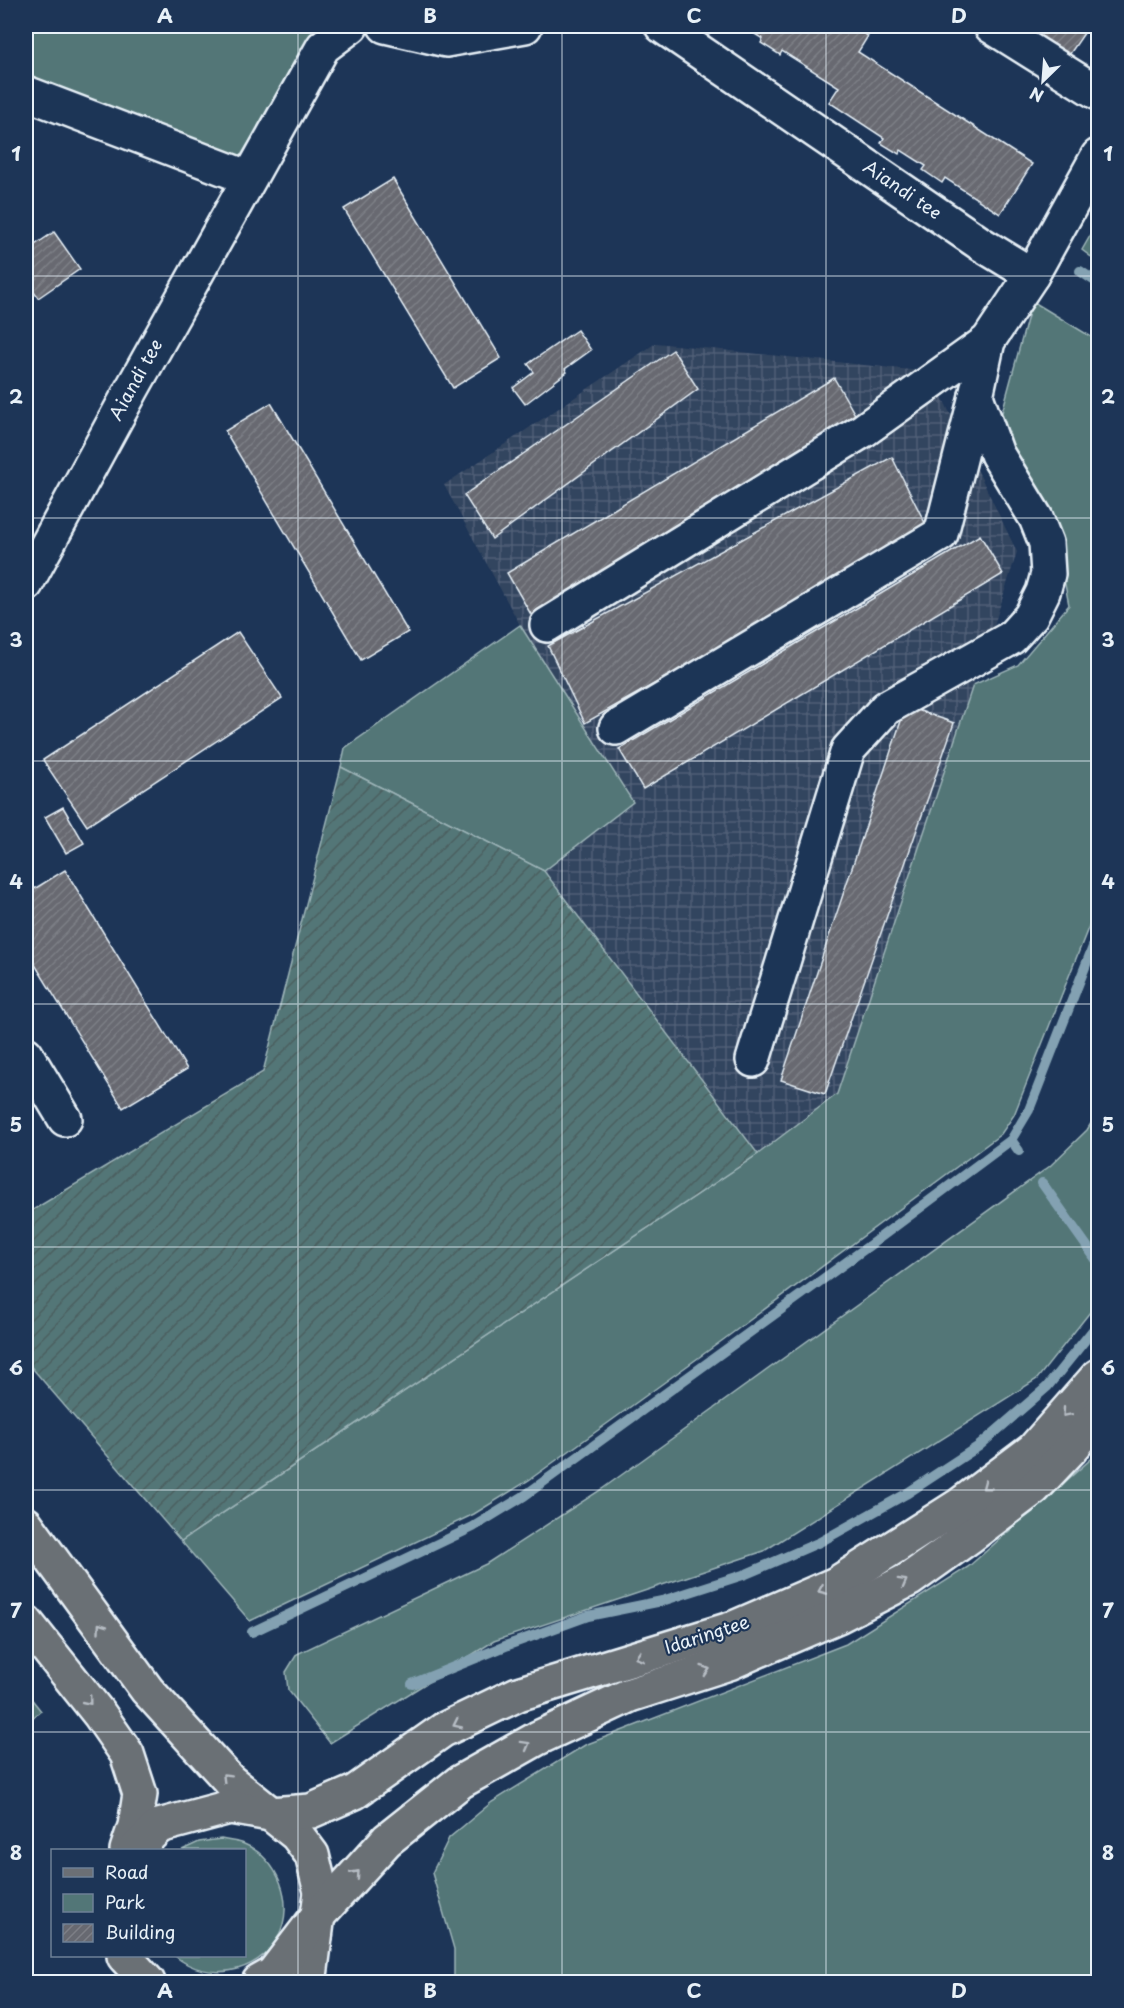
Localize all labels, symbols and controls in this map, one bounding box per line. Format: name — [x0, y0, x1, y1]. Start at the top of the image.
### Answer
text: A — [157, 0, 173, 30]
text: B — [423, 0, 437, 30]
text: C — [686, 0, 702, 30]
text: D — [951, 0, 967, 30]
north arrow — [1013, 51, 1073, 111]
text: N — [1025, 82, 1047, 109]
text: 1 — [11, 138, 21, 168]
text: 1 — [1103, 138, 1113, 168]
street label: Aiandi tee — [858, 153, 947, 225]
street label: Aiandi tee — [101, 334, 168, 425]
text: 2 — [9, 381, 23, 411]
text: 2 — [1101, 381, 1115, 411]
text: 3 — [9, 624, 23, 654]
text: 3 — [1101, 624, 1115, 654]
text: 4 — [9, 866, 23, 896]
text: 4 — [1101, 866, 1115, 896]
text: 5 — [10, 1109, 22, 1139]
text: 5 — [1102, 1109, 1114, 1139]
text: 6 — [9, 1352, 23, 1382]
text: 6 — [1101, 1352, 1115, 1382]
one-way arrow — [1062, 1406, 1073, 1417]
one-way arrow — [982, 1478, 993, 1489]
one-way arrow — [897, 1578, 907, 1589]
one-way arrow — [817, 1583, 828, 1595]
text: 7 — [10, 1595, 22, 1625]
text: 7 — [1102, 1595, 1114, 1625]
street label: Idaringtee — [661, 1607, 753, 1660]
one-way arrow — [97, 1623, 108, 1634]
one-way arrow — [634, 1650, 645, 1662]
one-way arrow — [700, 1665, 711, 1678]
one-way arrow — [81, 1694, 92, 1705]
one-way arrow — [452, 1716, 463, 1728]
one-way arrow — [520, 1741, 531, 1752]
one-way arrow — [222, 1773, 233, 1784]
text: 8 — [10, 1837, 22, 1867]
text: 8 — [1102, 1837, 1114, 1867]
legend — [51, 1849, 246, 1957]
text: Road — [105, 1858, 149, 1885]
one-way arrow — [349, 1871, 360, 1881]
text: Park — [105, 1888, 145, 1915]
text: Building — [105, 1918, 175, 1945]
text: A — [157, 1975, 173, 2005]
text: B — [423, 1975, 437, 2005]
text: C — [686, 1975, 702, 2005]
text: D — [951, 1975, 967, 2005]

